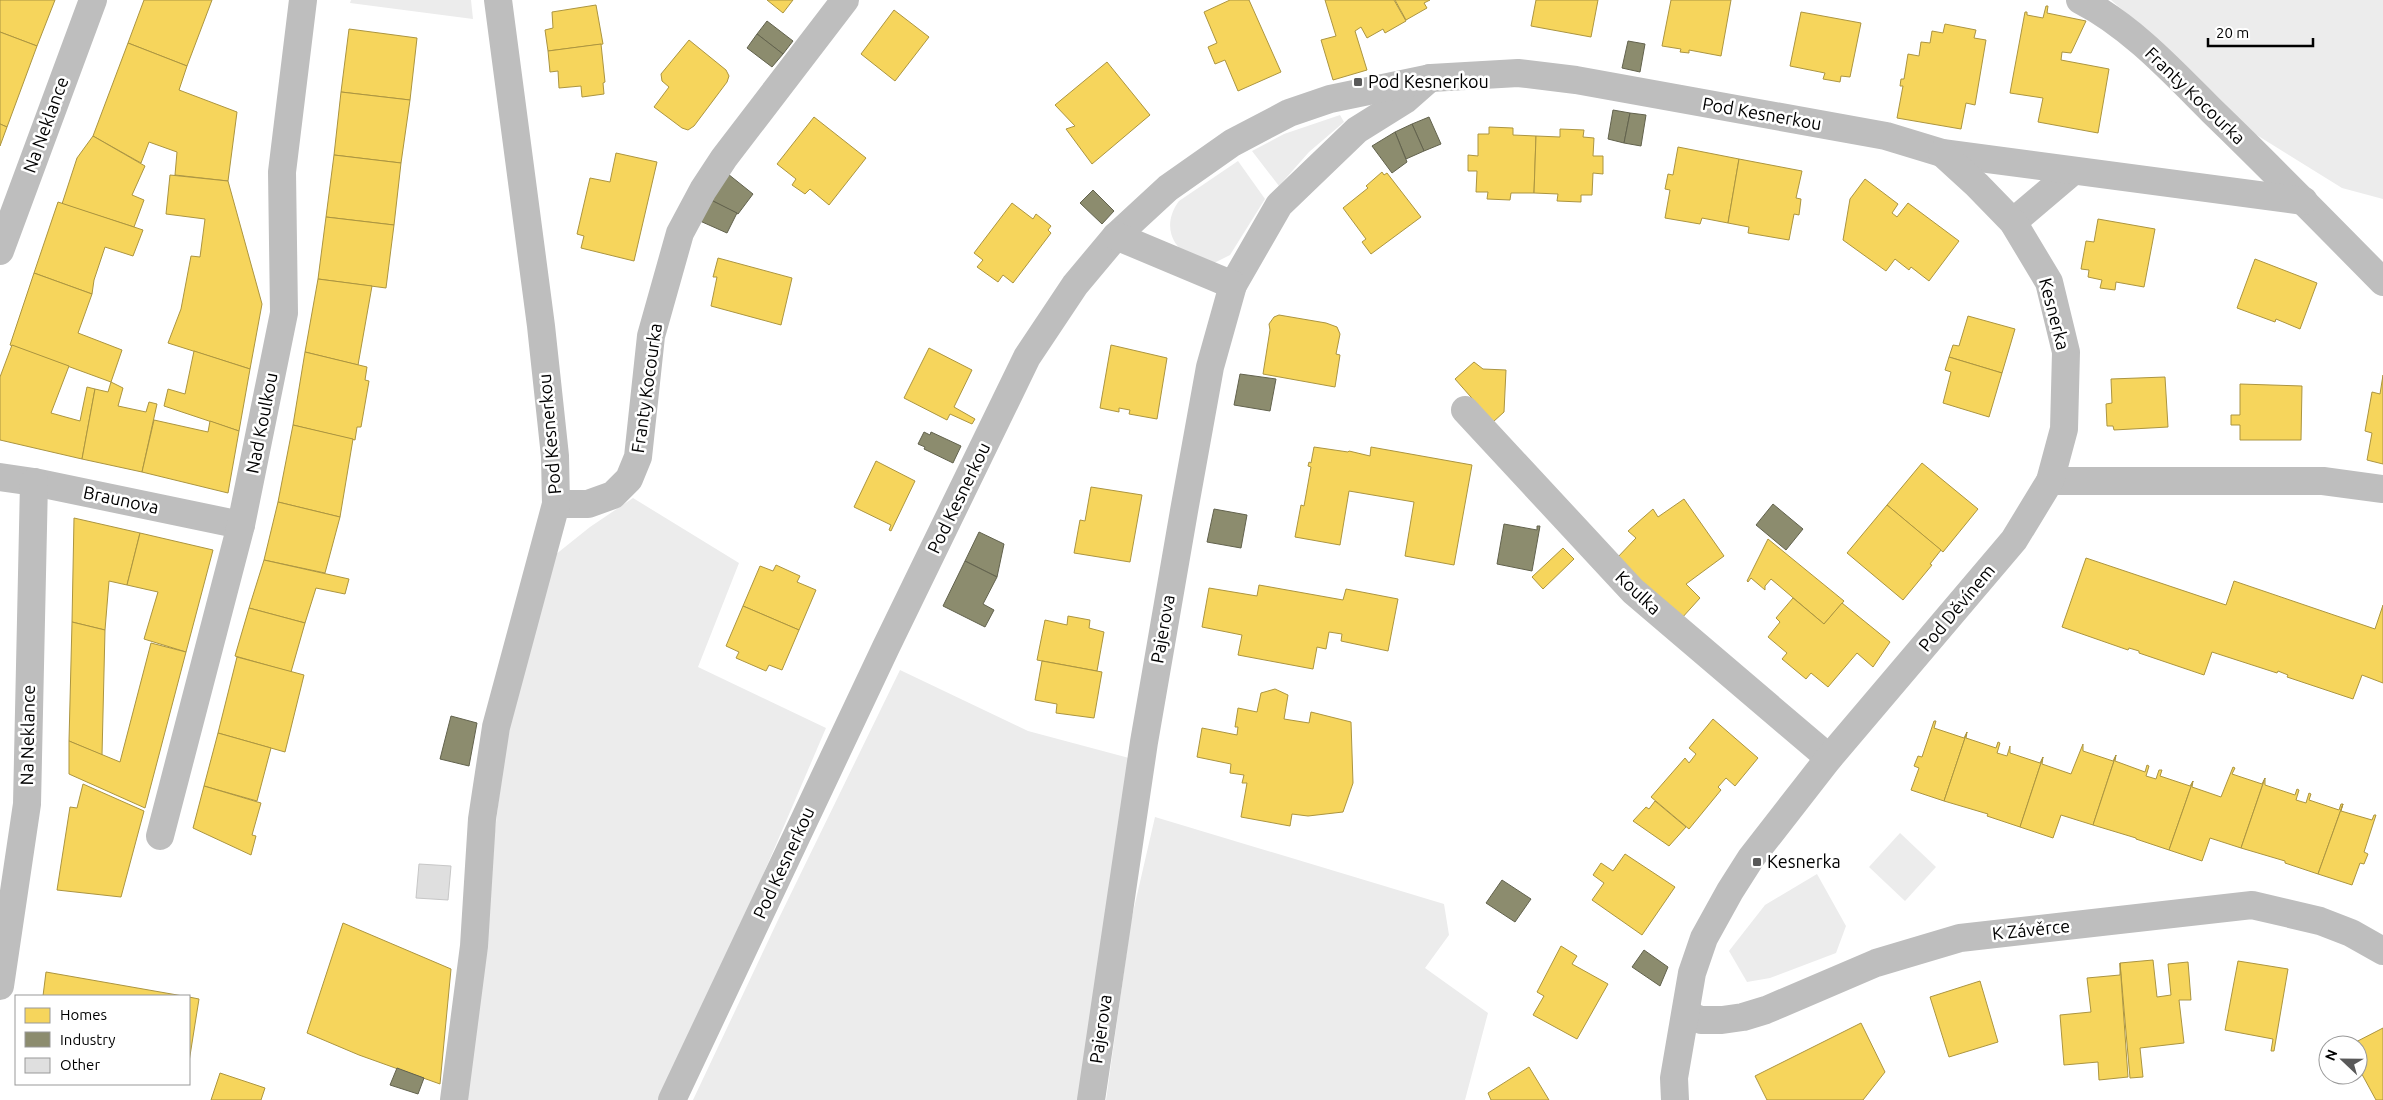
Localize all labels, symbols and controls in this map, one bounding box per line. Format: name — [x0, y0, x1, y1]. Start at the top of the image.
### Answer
scale bar — [2208, 15, 2313, 47]
text: 20 m — [2216, 24, 2249, 41]
street label: Franty Kocourka — [2142, 43, 2250, 148]
place label: Pod Kesnerkou — [1368, 71, 1489, 91]
street label: Na Neklance — [18, 74, 72, 175]
marker: Pod Kesnerkou — [1352, 76, 1364, 88]
street label: Pod Kesnerkou — [1701, 93, 1823, 133]
street label: Kesnerka — [2036, 275, 2074, 352]
street label: Franty Kocourka — [627, 322, 665, 454]
street label: Nad Koulkou — [241, 371, 281, 475]
street label: Pod Kesnerkou — [534, 373, 564, 495]
street label: Pod Kesnerkou — [923, 439, 994, 556]
street label: Braunova — [82, 481, 161, 517]
street label: Pod Děvínem — [1914, 560, 1998, 655]
street label: Koulka — [1612, 566, 1665, 618]
street label: Pajerova — [1146, 593, 1178, 665]
street label: Na Neklance — [16, 684, 38, 785]
street label: Pod Kesnerkou — [749, 804, 818, 922]
place label: Kesnerka — [1767, 851, 1841, 871]
marker: Kesnerka — [1751, 856, 1763, 868]
street label: K Závěrce — [1991, 915, 2071, 943]
street label: Pajerova — [1085, 993, 1115, 1065]
legend — [15, 995, 190, 1085]
text: Homes — [60, 1006, 107, 1023]
text: Industry — [60, 1031, 115, 1048]
north arrow — [2318, 1035, 2368, 1085]
text: N — [2322, 1047, 2340, 1063]
text: Other — [60, 1056, 100, 1073]

